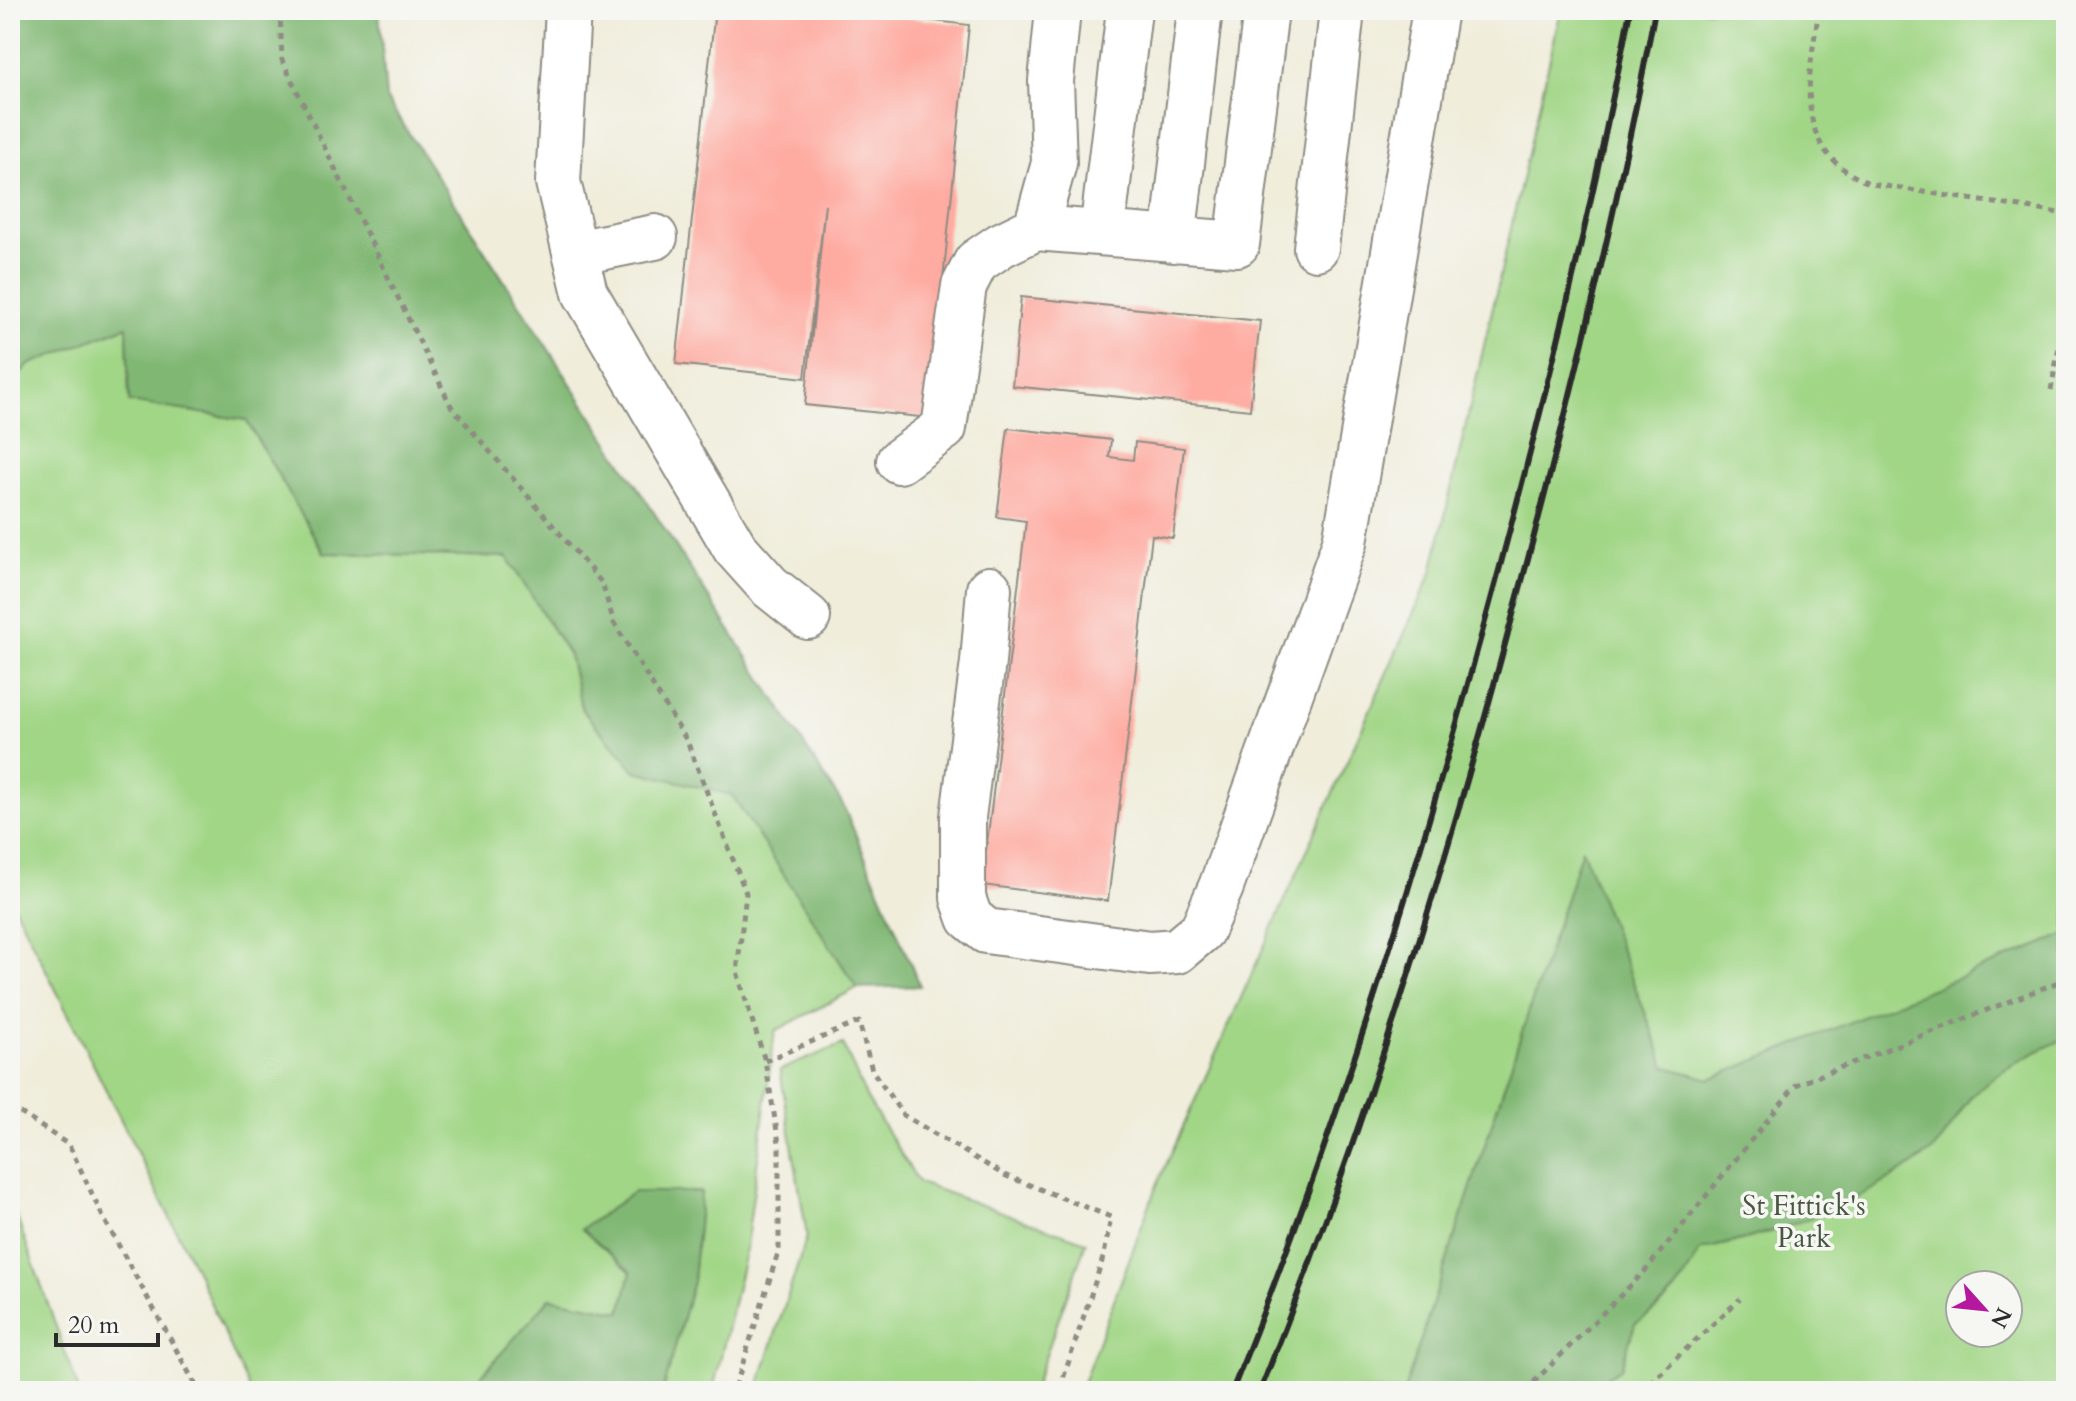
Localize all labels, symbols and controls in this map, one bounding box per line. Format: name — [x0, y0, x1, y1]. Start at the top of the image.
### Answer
park label: St Fittick's Park — [1742, 1187, 1866, 1257]
north arrow — [1944, 1269, 2024, 1349]
scale bar — [56, 1297, 158, 1347]
text: N — [1983, 1302, 2019, 1333]
text: 20 m — [68, 1309, 120, 1342]

